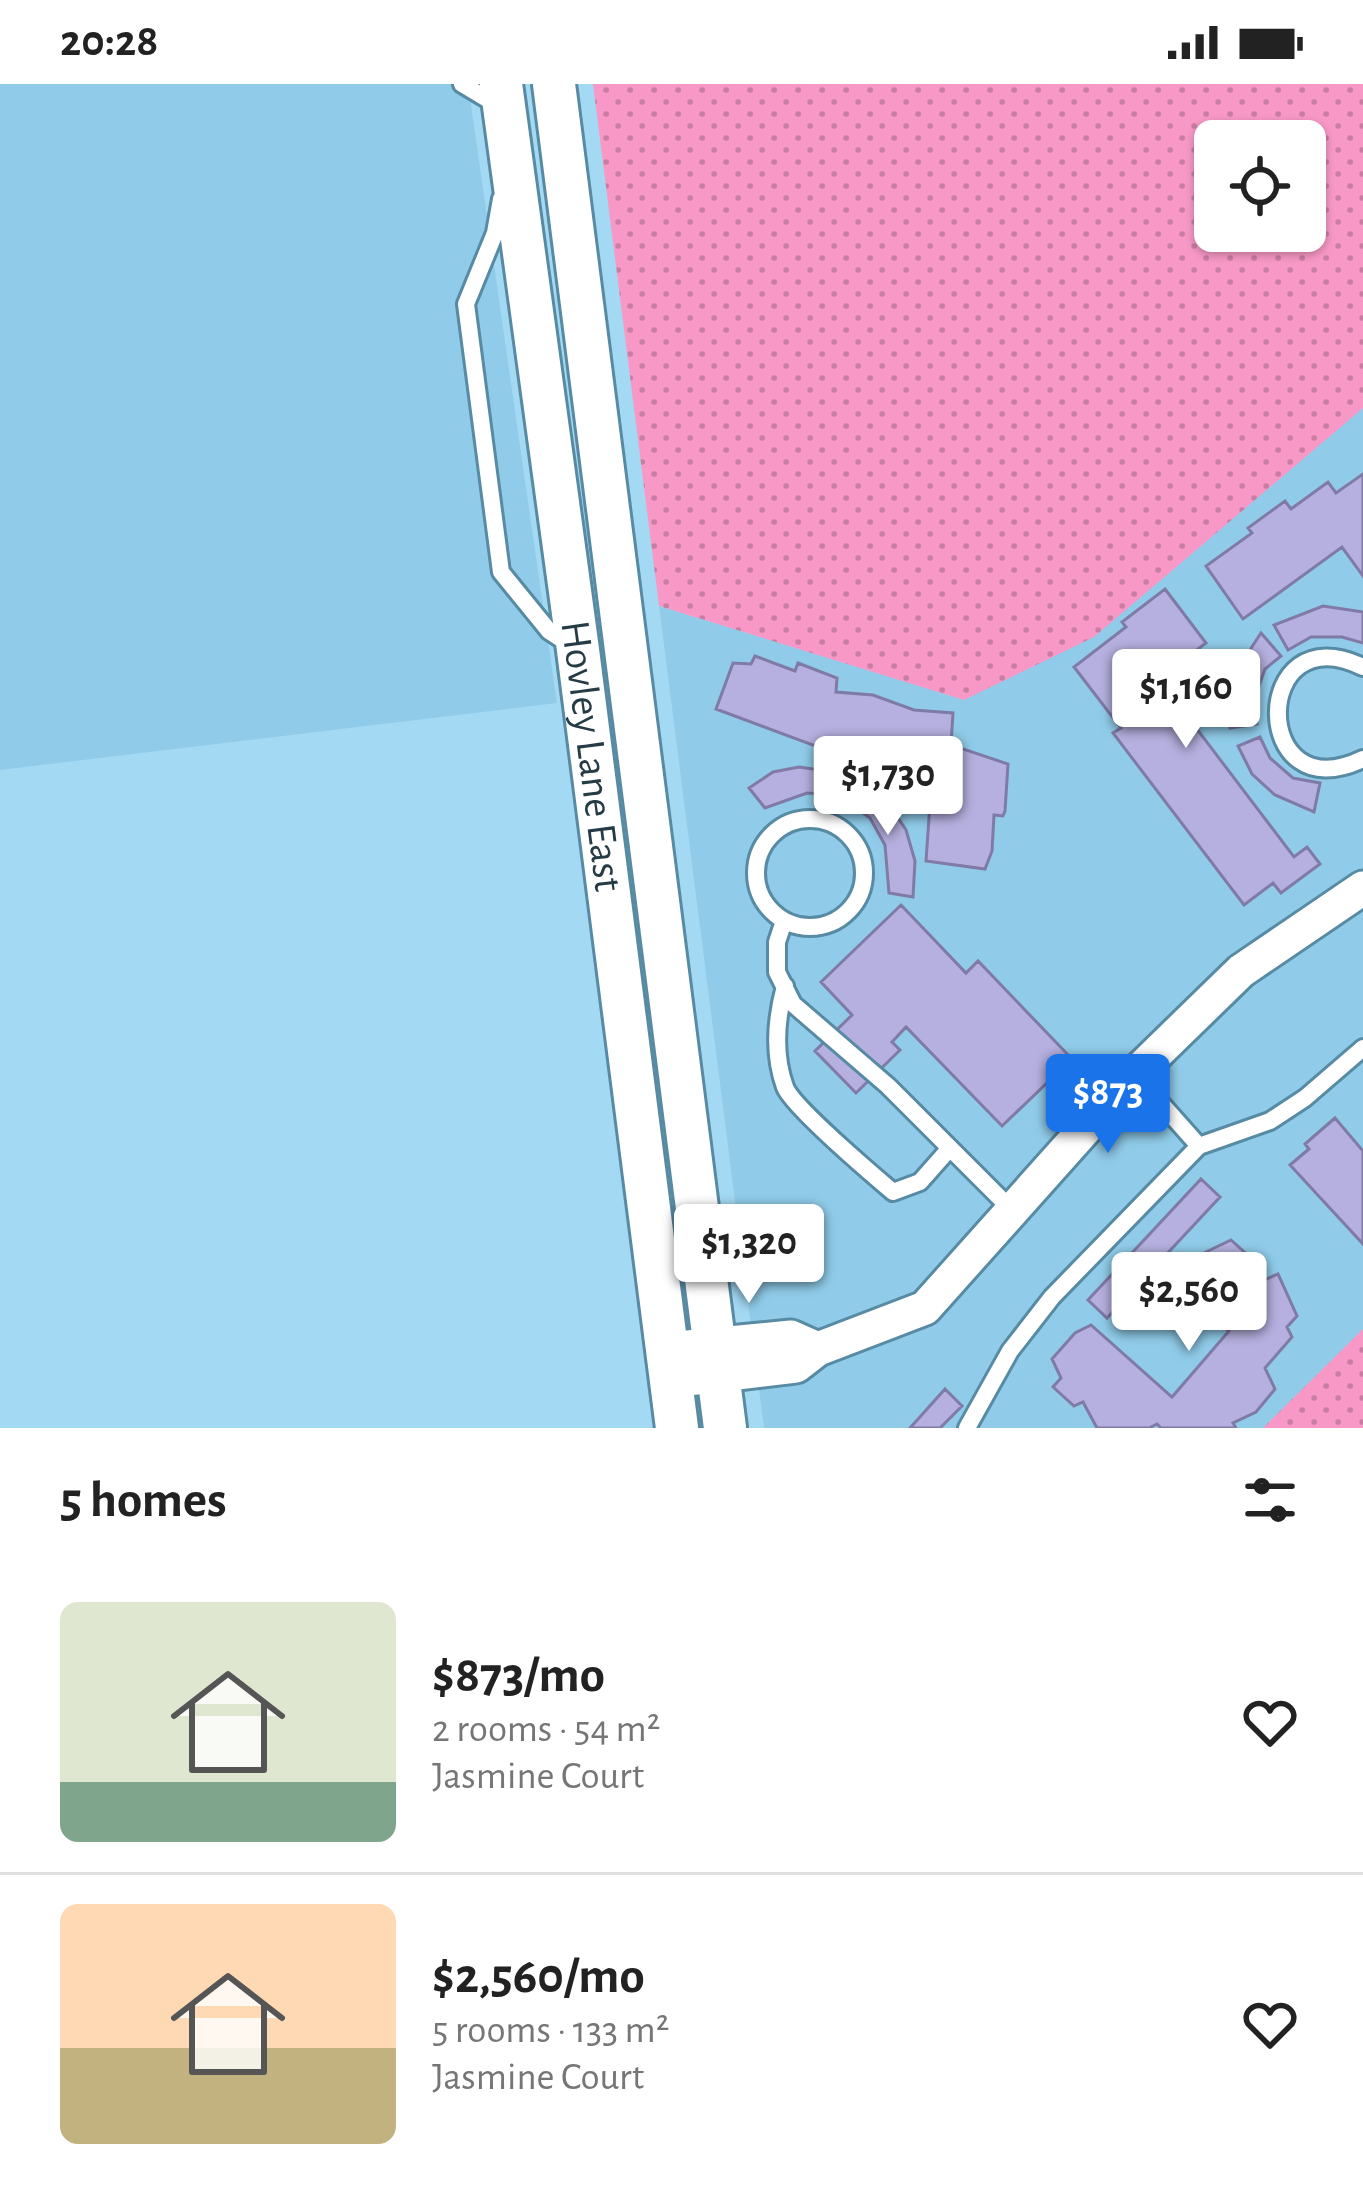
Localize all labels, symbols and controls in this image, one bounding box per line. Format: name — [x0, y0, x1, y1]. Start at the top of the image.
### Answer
text: 20:28 — [60, 19, 158, 64]
map controls — [1194, 120, 1326, 252]
button: locate — [1194, 120, 1326, 252]
street label: Hovley Lane East — [553, 618, 630, 894]
pin: $1,160 — [1088, 649, 1284, 751]
text: $1,160 — [1139, 668, 1233, 707]
pin: $1,730 — [790, 736, 986, 838]
text: $1,730 — [841, 755, 935, 794]
pin: $873 — [1037, 1054, 1179, 1156]
text: $873 — [1073, 1073, 1143, 1112]
pin: $1,320 — [651, 1204, 847, 1306]
text: $1,320 — [701, 1223, 797, 1262]
pin: $2,560 — [1091, 1252, 1287, 1354]
text: $2,560 — [1139, 1271, 1239, 1310]
icon: filters — [1237, 1467, 1303, 1533]
text: 5 homes — [60, 1475, 227, 1526]
icon: home — [156, 1650, 300, 1794]
text: $873/mo — [432, 1650, 605, 1701]
icon: heart — [1237, 1689, 1303, 1755]
text: 2 rooms · 54 m² — [432, 1710, 660, 1749]
text: Jasmine Court — [432, 1757, 644, 1796]
text: $2,560/mo — [432, 1951, 645, 2002]
icon: home — [156, 1952, 300, 2096]
icon: heart — [1237, 1991, 1303, 2057]
text: 5 rooms · 133 m² — [432, 2011, 669, 2050]
text: Jasmine Court — [432, 2058, 644, 2097]

